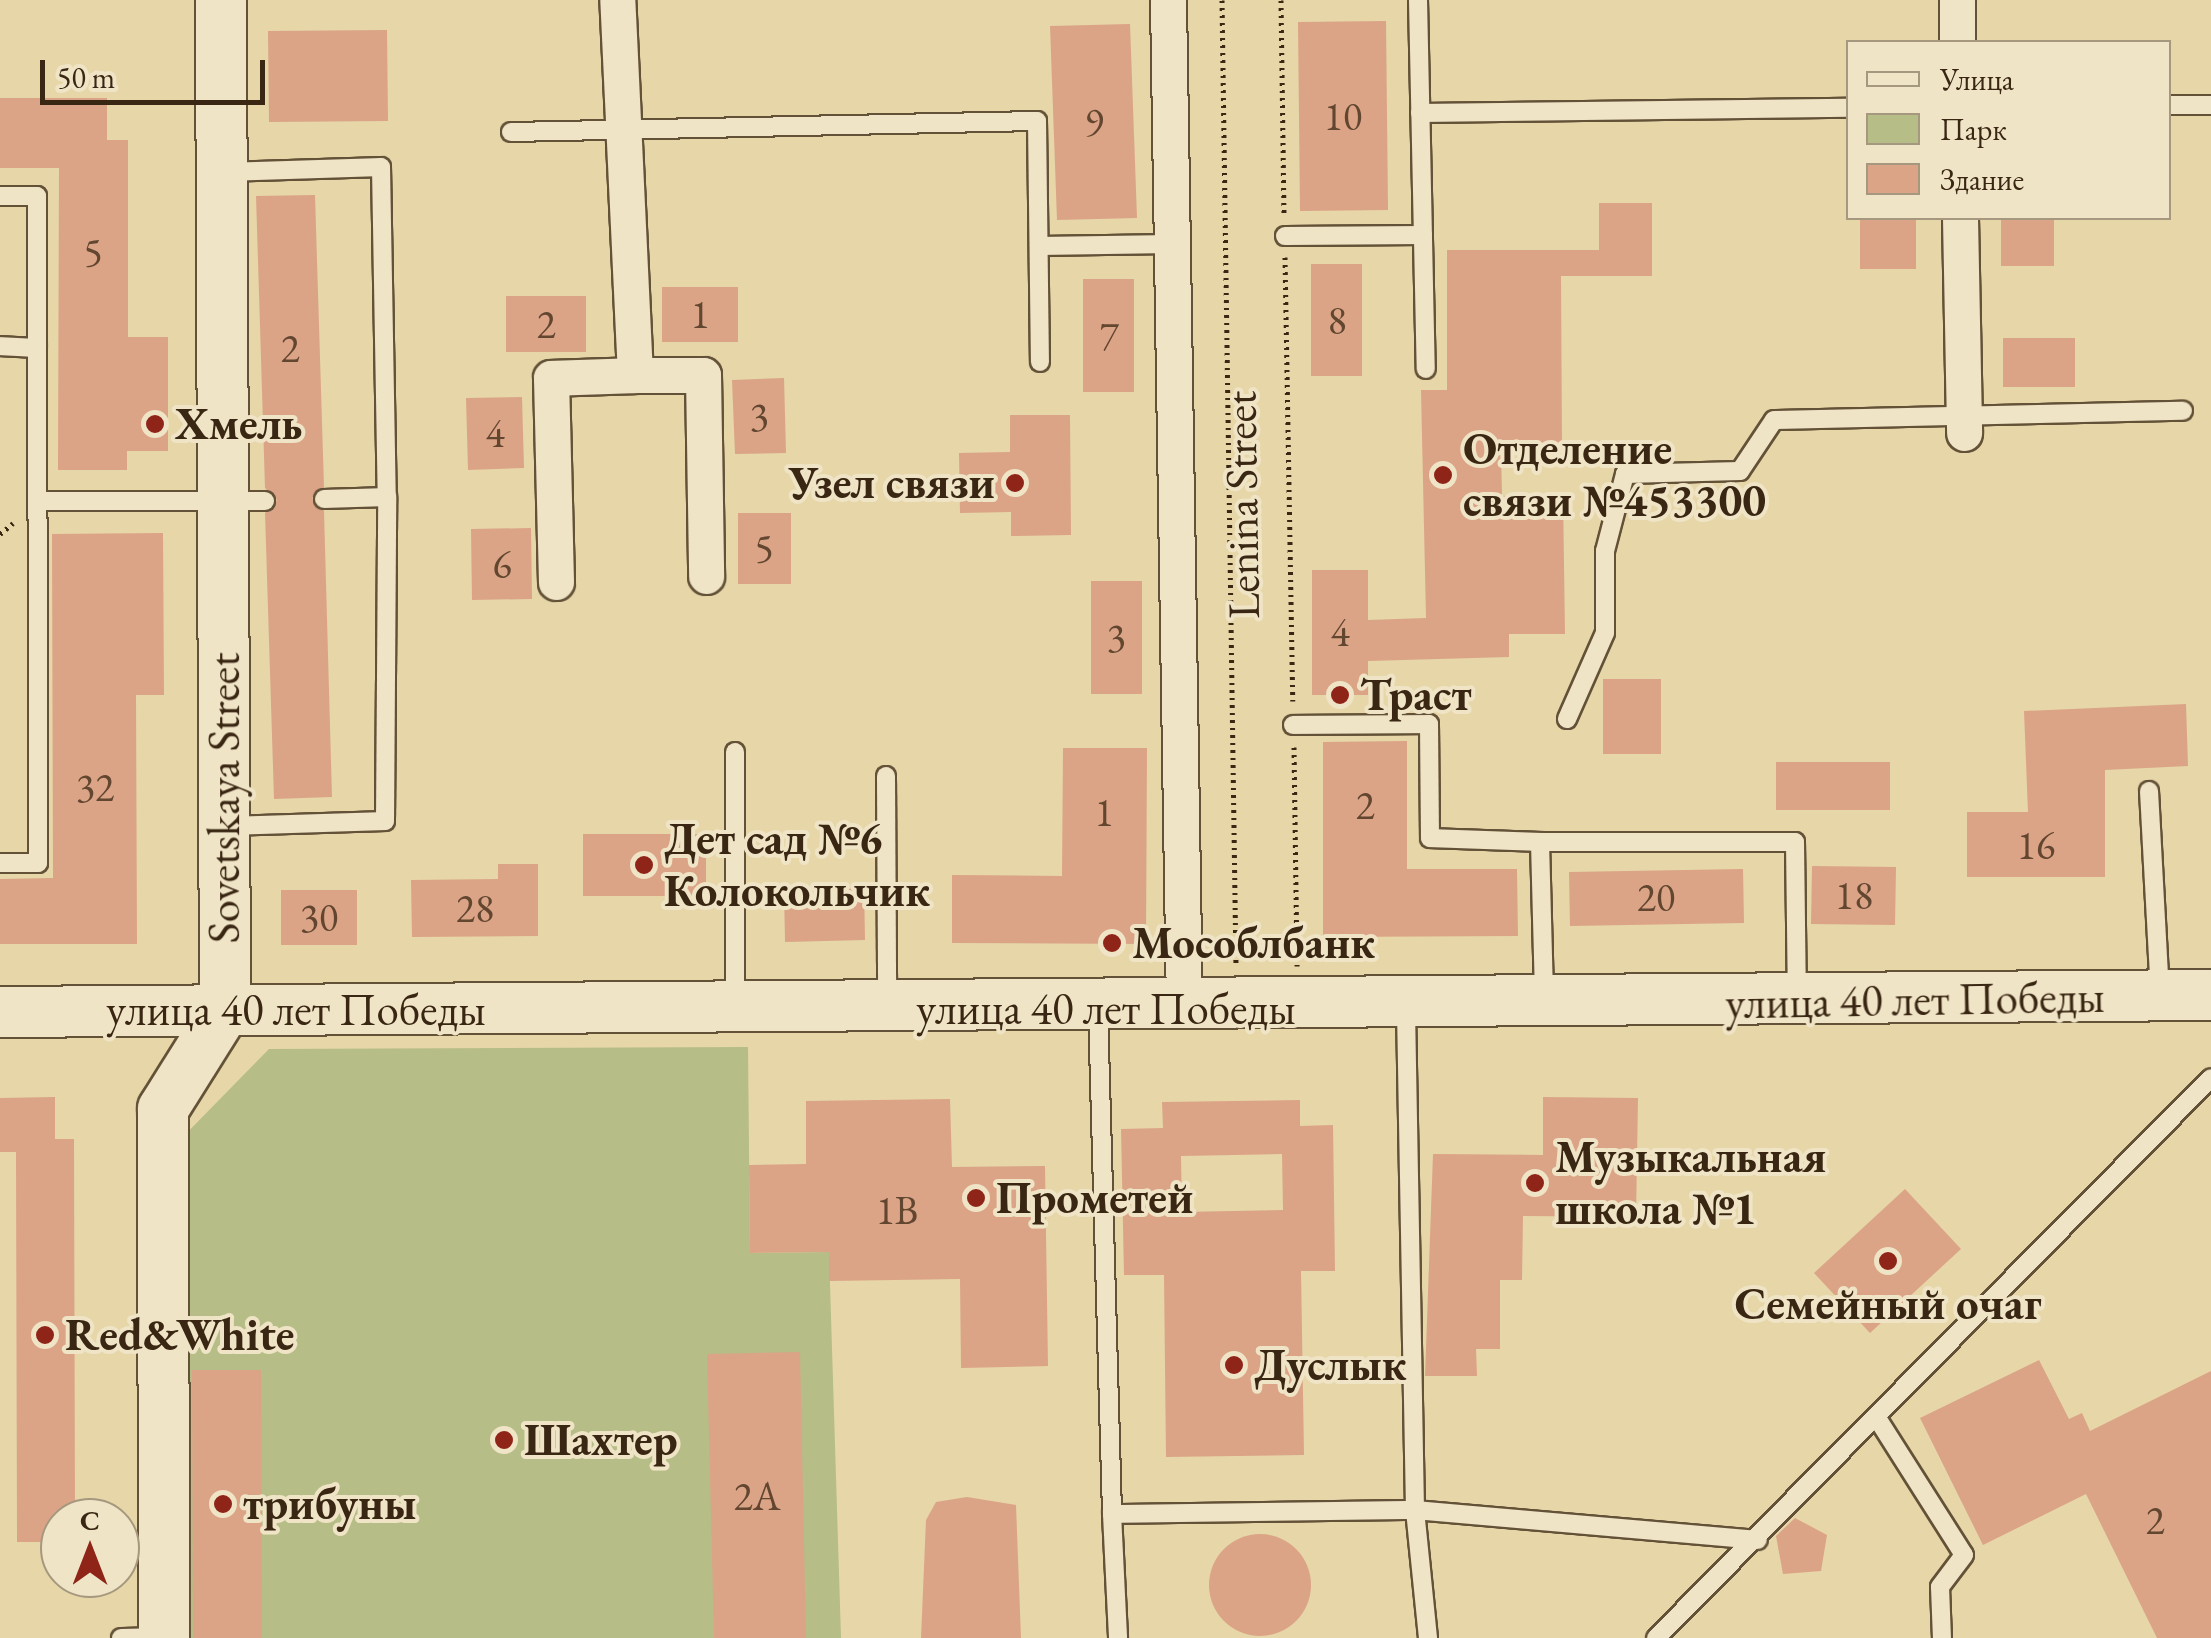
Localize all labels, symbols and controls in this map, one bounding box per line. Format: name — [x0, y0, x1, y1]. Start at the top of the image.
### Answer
scale bar — [45, 40, 270, 102]
legend — [1846, 40, 2171, 220]
text: 50 m — [57, 58, 115, 97]
text: Улица — [1940, 60, 2014, 99]
house number: 10 — [1324, 92, 1362, 140]
house number: 9 — [1084, 98, 1104, 146]
text: Парк — [1940, 110, 2007, 149]
text: Здание — [1940, 160, 2024, 199]
house number: 5 — [83, 228, 103, 276]
house number: 1 — [690, 290, 710, 338]
house number: 8 — [1327, 296, 1347, 344]
house number: 2 — [536, 300, 556, 348]
house number: 7 — [1099, 312, 1119, 360]
house number: 2 — [280, 324, 300, 372]
street label: Lenina Street — [1213, 390, 1271, 620]
house number: 3 — [749, 392, 769, 440]
place label: Хмель — [175, 397, 303, 451]
house number: 4 — [485, 409, 505, 457]
marker: Хмель — [144, 413, 166, 435]
place label: Отделение связи №453300 — [1463, 422, 1766, 528]
place label: Узел связи — [788, 456, 995, 510]
marker: Отделение связи №453300 — [1432, 464, 1454, 486]
marker: Узел связи — [1004, 472, 1026, 494]
house number: 5 — [754, 524, 774, 572]
house number: 6 — [492, 540, 512, 588]
house number: 4 — [1330, 608, 1350, 656]
house number: 3 — [1106, 613, 1126, 661]
street label: Sovetskaya Street — [197, 653, 251, 943]
place label: Траст — [1360, 668, 1472, 722]
marker: Траст — [1329, 684, 1351, 706]
house number: 32 — [76, 763, 114, 811]
house number: 2 — [1355, 781, 1375, 829]
house number: 1 — [1094, 788, 1114, 836]
place label: Дет сад №6 Колокольчик — [664, 812, 930, 918]
house number: 16 — [2017, 821, 2055, 869]
marker: Дет сад №6 Колокольчик — [633, 854, 655, 876]
house number: 18 — [1835, 871, 1873, 919]
house number: 20 — [1637, 873, 1675, 921]
house number: 28 — [456, 884, 494, 932]
house number: 30 — [300, 893, 338, 941]
place label: Мособлбанк — [1132, 916, 1375, 970]
marker: Мособлбанк — [1101, 932, 1123, 954]
street label: улица 40 лет Победы — [1725, 970, 2105, 1030]
street label: улица 40 лет Победы — [916, 982, 1296, 1036]
street label: улица 40 лет Победы — [106, 983, 486, 1037]
place label: Музыкальная школа №1 — [1555, 1130, 1826, 1236]
place label: Прометей — [996, 1171, 1193, 1225]
marker: Музыкальная школа №1 — [1524, 1172, 1546, 1194]
house number: 1В — [876, 1186, 918, 1234]
marker: Прометей — [965, 1187, 987, 1209]
marker: Семейный очаг — [1877, 1250, 1899, 1272]
place label: Семейный очаг — [1734, 1277, 2042, 1331]
place label: Red&White — [65, 1308, 295, 1362]
marker: Red&White — [34, 1324, 56, 1346]
place label: Дуслык — [1254, 1338, 1407, 1392]
marker: Дуслык — [1223, 1354, 1245, 1376]
place label: Шахтер — [524, 1413, 677, 1467]
marker: Шахтер — [493, 1429, 515, 1451]
house number: 2А — [734, 1472, 780, 1520]
place label: трибуны — [243, 1477, 416, 1531]
marker: трибуны — [212, 1493, 234, 1515]
house number: 2 — [2145, 1496, 2165, 1544]
north arrow — [40, 1498, 140, 1598]
text: С — [80, 1502, 100, 1538]

